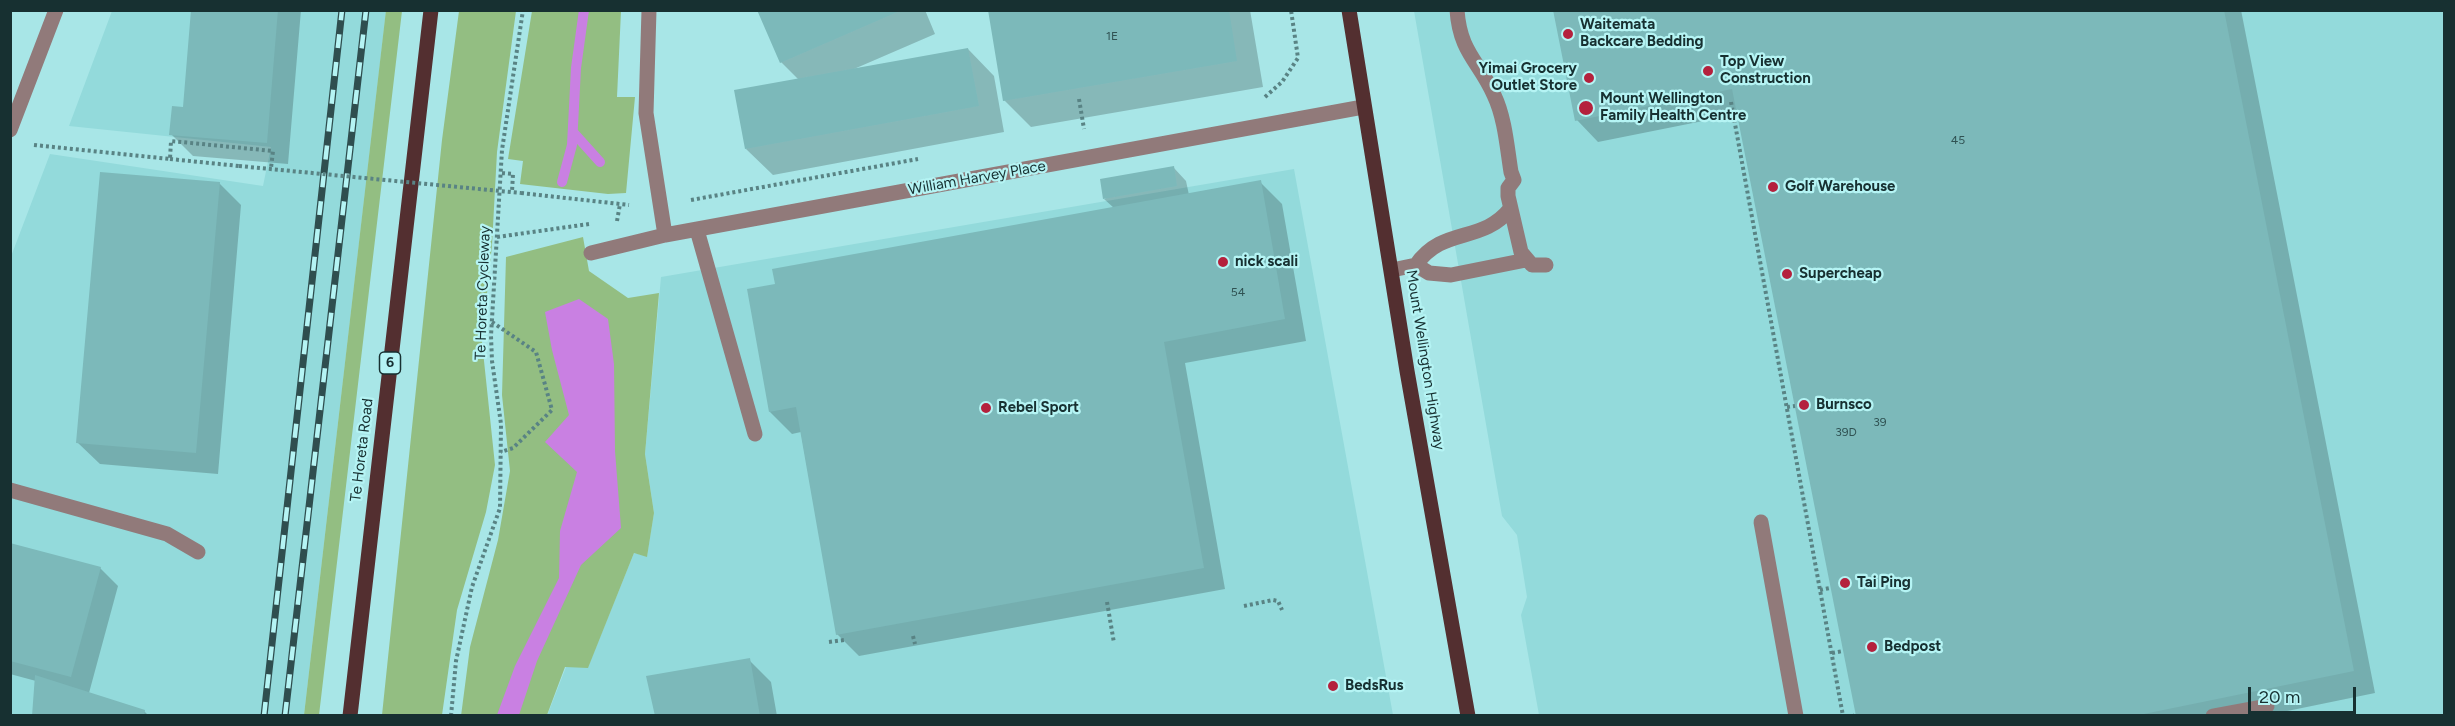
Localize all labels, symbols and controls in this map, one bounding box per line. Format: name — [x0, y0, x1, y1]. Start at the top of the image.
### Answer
place label: Waitemata Backcare Bedding — [1580, 16, 1704, 51]
marker: Waitemata Backcare Bedding — [1561, 27, 1575, 41]
house number: 1E — [1106, 29, 1118, 43]
place label: Top View Construction — [1720, 53, 1811, 88]
place label: Yimai Grocery Outlet Store — [1478, 60, 1577, 95]
marker: Top View Construction — [1701, 64, 1715, 78]
marker: Yimai Grocery Outlet Store — [1582, 71, 1596, 85]
place label: Mount Wellington Family Health Centre — [1600, 90, 1746, 125]
marker: Mount Wellington Family Health Centre — [1577, 99, 1595, 117]
house number: 45 — [1951, 133, 1965, 147]
street label: William Harvey Place — [907, 157, 1047, 199]
place label: Golf Warehouse — [1785, 178, 1895, 196]
marker: Golf Warehouse — [1766, 180, 1780, 194]
street label: Te Horeta Cycleway — [472, 226, 494, 360]
place label: nick scali — [1235, 253, 1298, 271]
marker: nick scali — [1216, 255, 1230, 269]
place label: Supercheap — [1799, 265, 1882, 283]
marker: Supercheap — [1780, 267, 1794, 281]
street label: Mount Wellington Highway — [1402, 269, 1448, 451]
house number: 54 — [1231, 285, 1245, 299]
road number: 6 — [380, 352, 400, 374]
place label: Burnsco — [1816, 396, 1872, 414]
street label: Te Horeta Road — [347, 397, 377, 503]
marker: Burnsco — [1797, 398, 1811, 412]
place label: Rebel Sport — [998, 399, 1079, 417]
marker: Rebel Sport — [979, 401, 993, 415]
house number: 39 — [1873, 415, 1887, 429]
house number: 39D — [1835, 425, 1857, 439]
place label: Tai Ping — [1857, 574, 1911, 592]
marker: Tai Ping — [1838, 576, 1852, 590]
place label: Bedpost — [1884, 638, 1941, 656]
marker: Bedpost — [1865, 640, 1879, 654]
scale bar — [2251, 675, 2359, 713]
place label: BedsRus — [1345, 677, 1404, 695]
marker: BedsRus — [1326, 679, 1340, 693]
text: 20 m — [2259, 686, 2300, 708]

